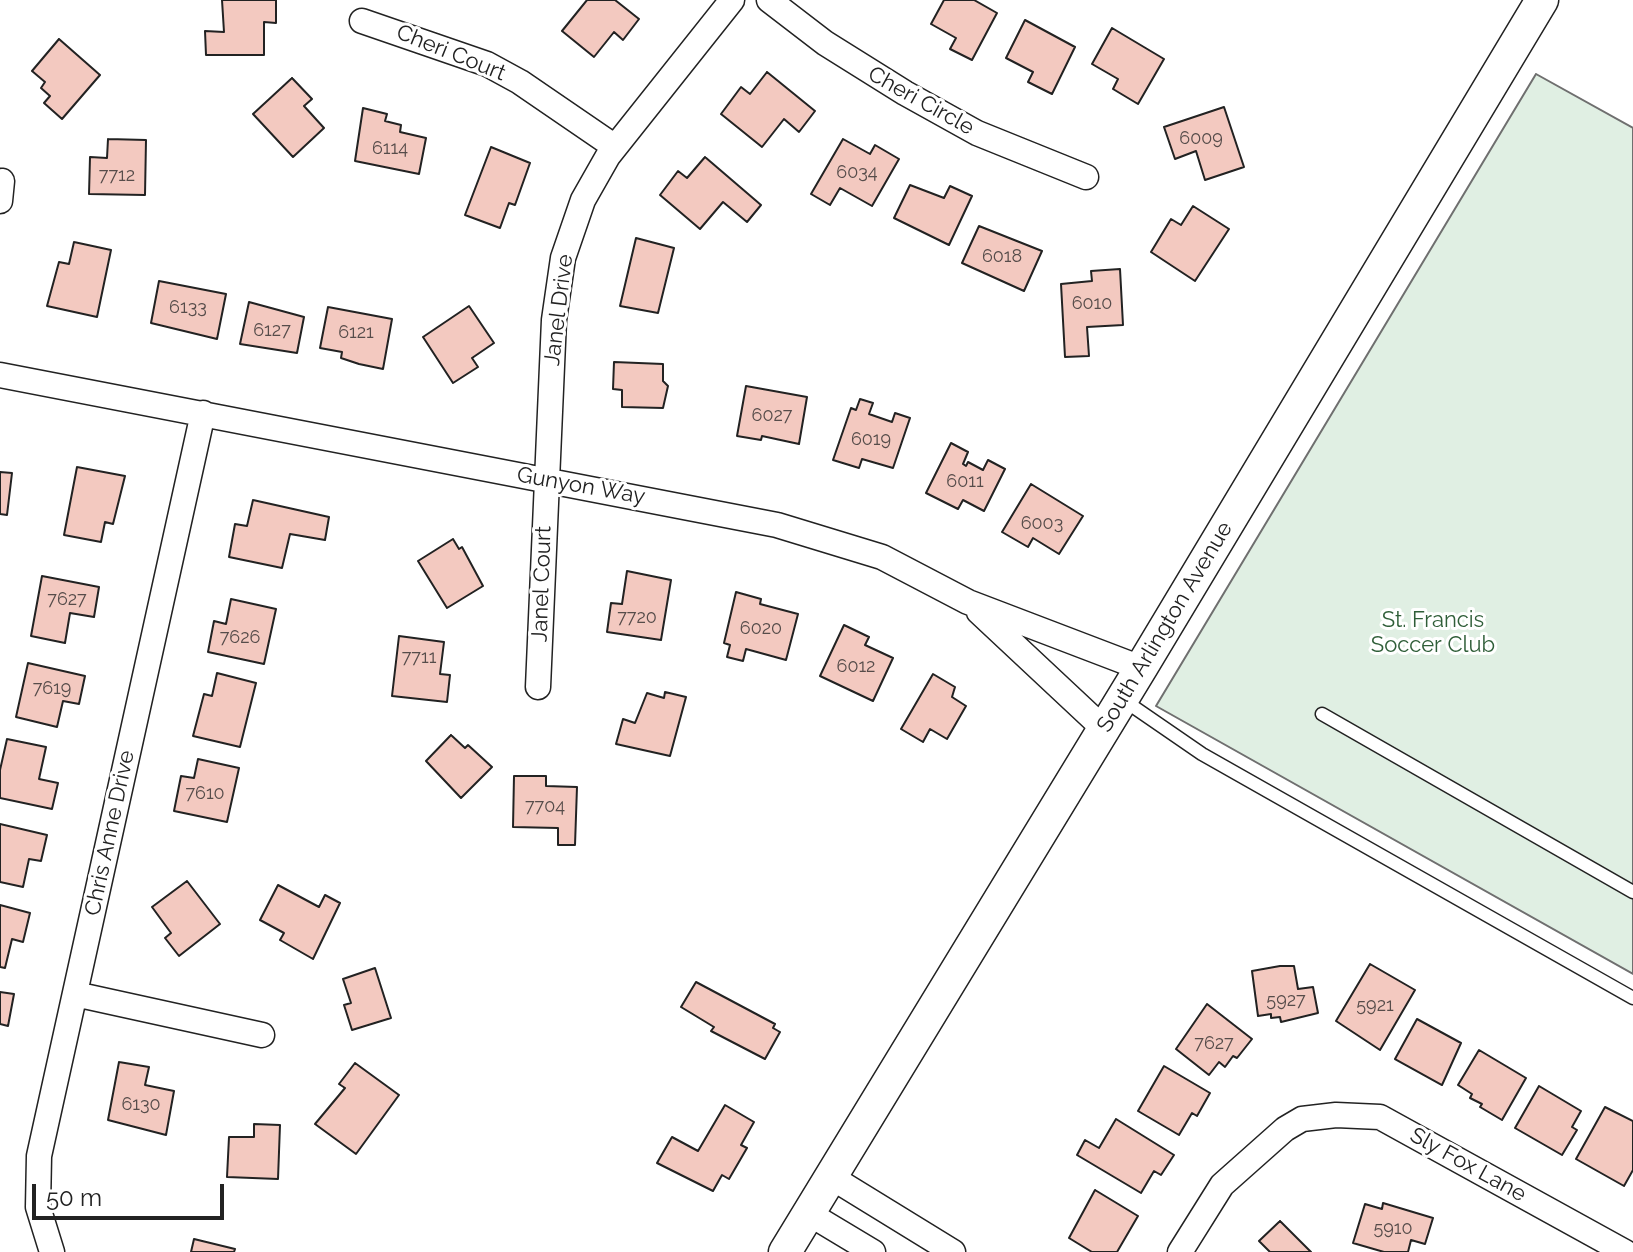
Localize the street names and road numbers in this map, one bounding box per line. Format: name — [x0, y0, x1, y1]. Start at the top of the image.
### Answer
street label: Cheri Court — [393, 19, 509, 87]
street label: Cheri Circle — [863, 61, 979, 141]
street label: Janel Drive — [539, 253, 579, 367]
street label: Gunyon Way — [515, 462, 647, 510]
street label: South Arlington Avenue — [1092, 517, 1238, 737]
street label: Janel Court — [527, 526, 557, 642]
street label: Chris Anne Drive — [80, 748, 140, 918]
street label: Sly Fox Lane — [1405, 1122, 1531, 1208]

